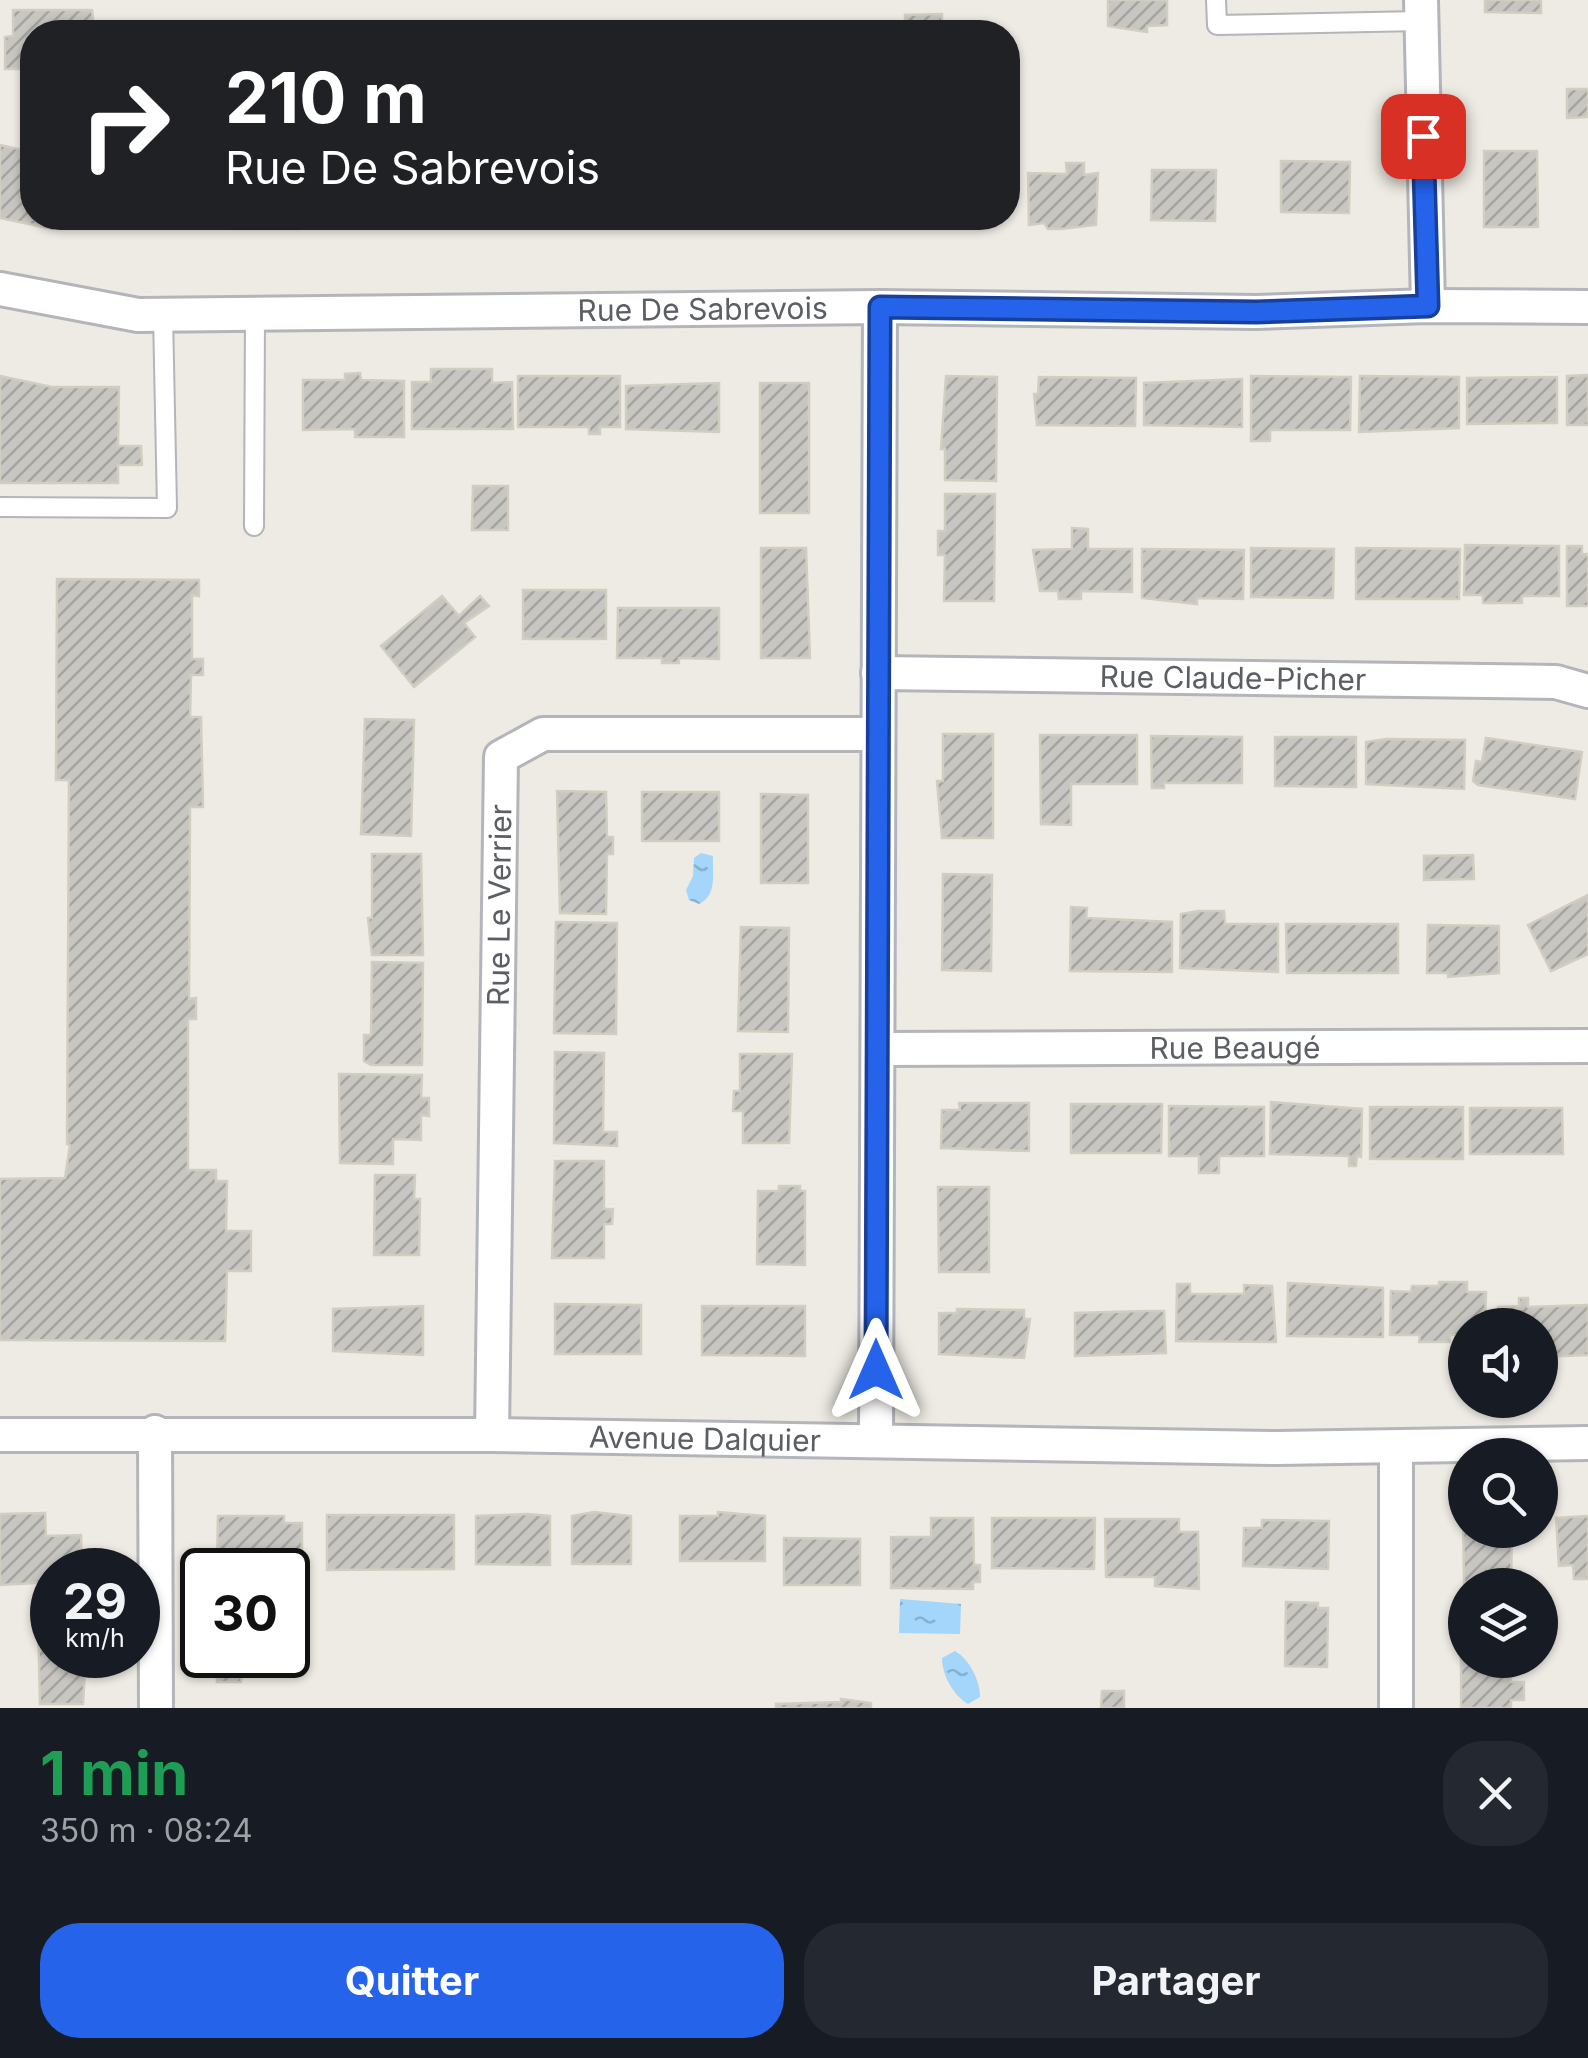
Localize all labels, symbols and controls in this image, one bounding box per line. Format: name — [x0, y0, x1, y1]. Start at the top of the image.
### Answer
text: 210 m — [225, 55, 427, 140]
icon: right — [60, 60, 190, 190]
pin — [1381, 94, 1466, 179]
icon: arrive — [1396, 109, 1451, 164]
text: Rue De Sabrevois — [225, 140, 600, 195]
street label: Rue De Sabrevois — [577, 290, 828, 328]
street label: Rue Claude-Picher — [1099, 658, 1367, 697]
street label: Rue Le Verrier — [480, 804, 518, 1006]
street label: Rue Beaugé — [1149, 1029, 1321, 1066]
map controls — [1448, 1308, 1558, 1678]
button: sound — [1448, 1308, 1558, 1418]
position arrow — [824, 1318, 928, 1422]
street label: Avenue Dalquier — [589, 1419, 821, 1458]
button: search — [1448, 1438, 1558, 1548]
speed limit sign: 30 — [180, 1548, 310, 1678]
button: layers — [1448, 1568, 1558, 1678]
text: 29 — [63, 1571, 127, 1631]
text: km/h — [65, 1623, 125, 1653]
text: 1 min — [40, 1737, 188, 1809]
button: close — [1443, 1741, 1548, 1846]
text: 350 m · 08:24 — [40, 1811, 253, 1850]
button: Quitter — [40, 1923, 784, 2038]
button: Partager — [804, 1923, 1548, 2038]

